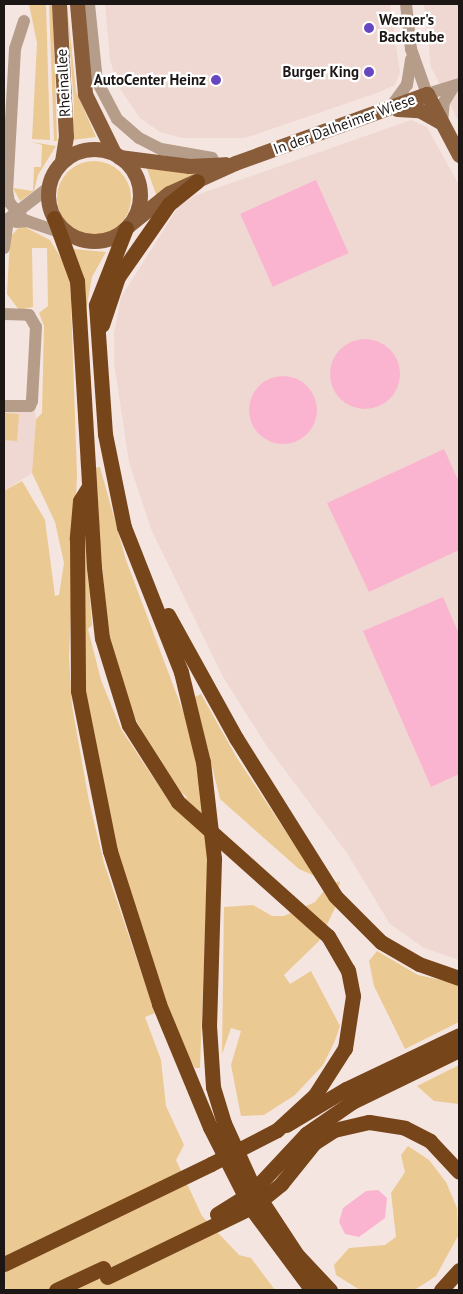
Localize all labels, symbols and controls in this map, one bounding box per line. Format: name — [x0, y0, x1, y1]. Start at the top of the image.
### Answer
place label: Werner's Backstube — [379, 10, 444, 45]
marker: Werner's Backstube — [363, 22, 375, 34]
street label: Rheinallee — [52, 48, 74, 118]
place label: Burger King — [283, 63, 359, 81]
marker: Burger King — [363, 66, 375, 78]
place label: AutoCenter Heinz — [94, 71, 206, 89]
marker: AutoCenter Heinz — [210, 74, 222, 86]
street label: In der Dalheimer Wiese — [271, 90, 417, 158]

